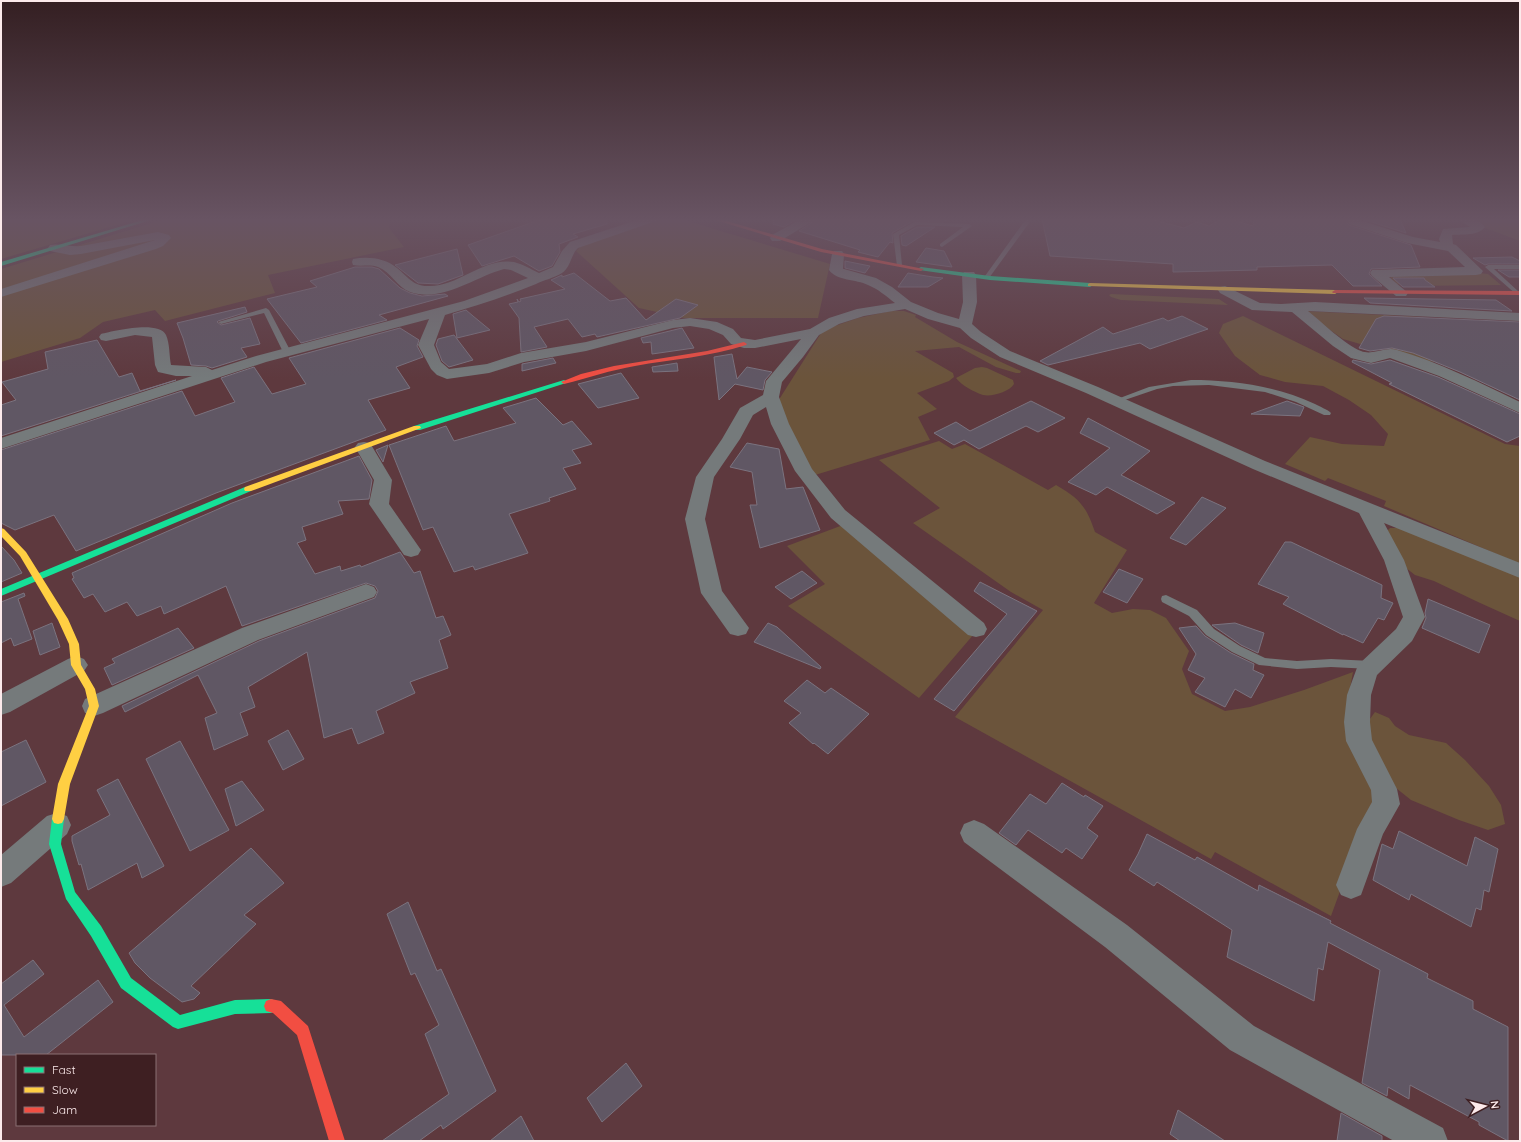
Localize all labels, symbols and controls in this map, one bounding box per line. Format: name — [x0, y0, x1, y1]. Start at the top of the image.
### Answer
legend — [16, 1054, 156, 1126]
text: Fast — [52, 1062, 76, 1077]
text: Slow — [52, 1082, 78, 1097]
north arrow — [1465, 1086, 1505, 1126]
text: N — [1487, 1100, 1502, 1110]
text: Jam — [52, 1102, 77, 1117]

